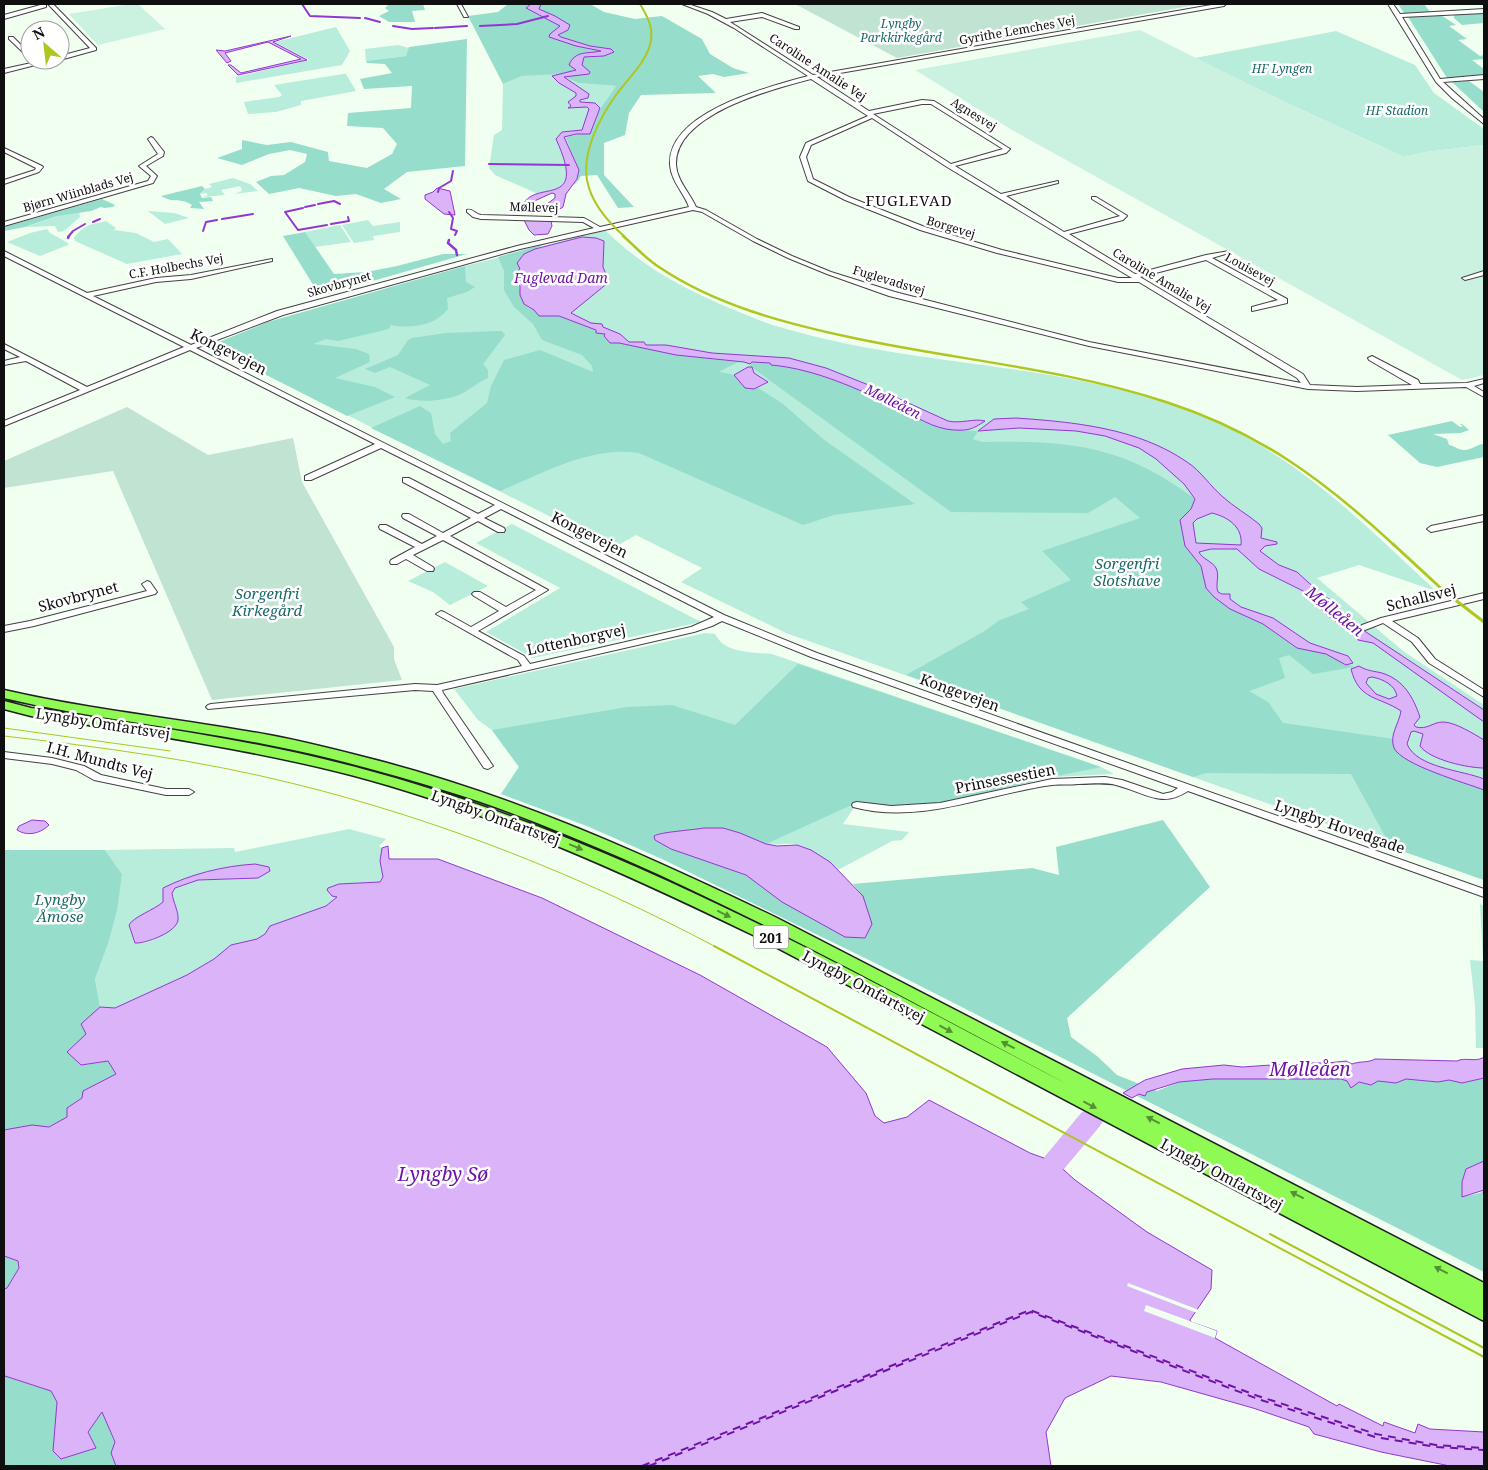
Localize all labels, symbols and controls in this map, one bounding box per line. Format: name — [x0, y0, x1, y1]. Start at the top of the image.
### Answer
street label: Gyrithe Lemches Vej — [958, 11, 1076, 49]
park label: Lyngby Parkkirkegård — [859, 15, 942, 46]
north arrow — [20, 20, 70, 70]
text: N — [29, 22, 48, 44]
street label: Caroline Amalie Vej — [766, 29, 870, 105]
park label: HF Lyngen — [1251, 60, 1312, 77]
street label: Agnesvej — [948, 93, 1000, 135]
park label: HF Stadion — [1365, 102, 1428, 119]
street label: Bjørn Wiinblads Vej — [21, 168, 135, 216]
district label: FUGLEVAD — [865, 190, 953, 210]
street label: Møllevej — [509, 198, 559, 216]
street label: Borgevej — [924, 212, 978, 242]
street label: Caroline Amalie Vej — [1109, 244, 1215, 316]
street label: Louisevej — [1222, 248, 1278, 290]
street label: C.F. Holbechs Vej — [127, 249, 225, 283]
street label: Fuglevadsvej — [851, 261, 927, 299]
street label: Skovbrynet — [305, 267, 373, 301]
water label: Fuglevad Dam — [513, 268, 608, 287]
street label: Kongevejen — [187, 323, 271, 379]
water label: Mølleåen — [861, 379, 925, 423]
street label: Kongevejen — [548, 506, 632, 562]
park label: Sorgenfri Slotshave — [1094, 553, 1161, 590]
street label: Skovbrynet — [36, 576, 120, 616]
street label: Schallsvej — [1384, 579, 1458, 615]
water label: Mølleåen — [1301, 580, 1369, 641]
park label: Sorgenfri Kirkegård — [231, 583, 302, 620]
street label: Lottenborgvej — [525, 619, 627, 659]
street label: Kongevejen — [917, 668, 1003, 716]
street label: Lyngby Omfartsvej — [34, 702, 172, 744]
street label: I.H. Mundts Vej — [45, 736, 155, 784]
street label: Prinsessestien — [953, 758, 1057, 797]
street label: Lyngby Omfartsvej — [429, 784, 563, 850]
street label: Lyngby Hovedgade — [1272, 794, 1408, 858]
one-way arrow — [569, 843, 583, 851]
park label: Lyngby Åmose — [34, 889, 85, 926]
one-way arrow — [717, 910, 731, 918]
road number: 201 — [754, 926, 788, 949]
street label: Lyngby Omfartsvej — [799, 945, 929, 1027]
one-way arrow — [938, 1025, 953, 1033]
one-way arrow — [1001, 1041, 1016, 1049]
water label: Mølleåen — [1268, 1056, 1351, 1082]
one-way arrow — [1083, 1100, 1096, 1109]
one-way arrow — [1145, 1116, 1160, 1124]
street label: Lyngby Omfartsvej — [1157, 1133, 1287, 1215]
water label: Lyngby Sø — [397, 1161, 488, 1187]
one-way arrow — [1290, 1191, 1304, 1199]
one-way arrow — [1434, 1266, 1448, 1274]

